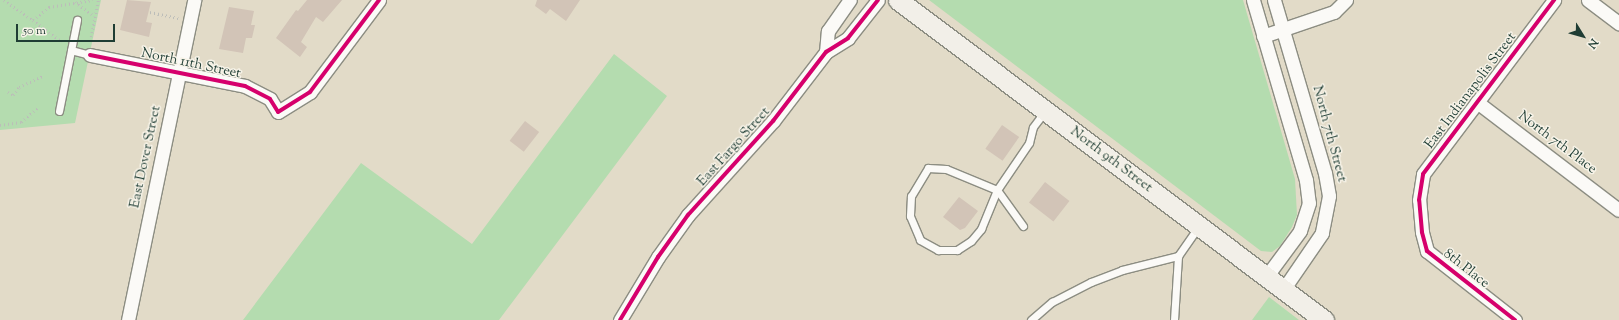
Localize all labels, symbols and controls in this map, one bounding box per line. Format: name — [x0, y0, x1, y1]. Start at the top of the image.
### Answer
scale bar — [18, 16, 117, 42]
north arrow — [1563, 16, 1603, 56]
text: 50 m — [23, 22, 46, 40]
street label: East Indianapolis Street — [1422, 29, 1520, 153]
text: N — [1584, 35, 1602, 52]
street label: North 11th Street — [140, 45, 242, 83]
street label: North 7th Street — [1308, 84, 1350, 184]
street label: East Dover Street — [127, 104, 165, 210]
street label: East Fargo Street — [694, 104, 774, 190]
street label: North 7th Place — [1514, 108, 1600, 178]
street label: North 9th Street — [1067, 124, 1155, 196]
street label: 8th Place — [1440, 246, 1492, 292]

